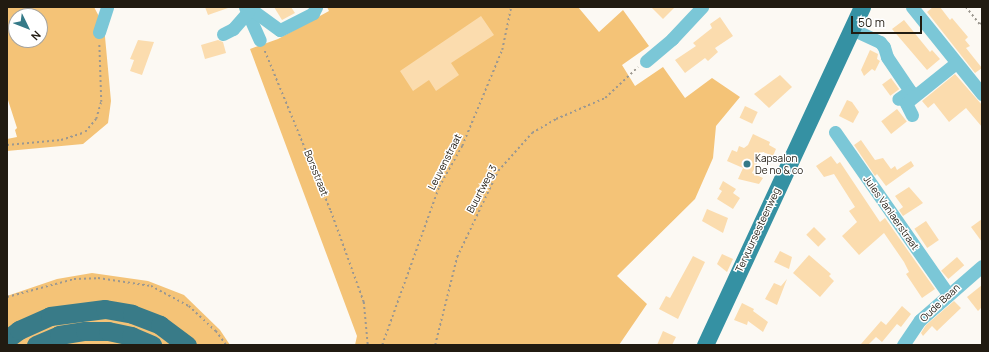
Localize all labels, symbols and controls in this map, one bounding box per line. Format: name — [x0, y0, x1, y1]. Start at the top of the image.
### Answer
north arrow — [8, 8, 48, 48]
scale bar — [853, 8, 924, 34]
text: 50 m — [858, 14, 885, 31]
text: N — [28, 28, 45, 44]
street label: Leuvenstraat — [426, 132, 464, 192]
street label: Borsstraat — [301, 148, 331, 198]
place label: Kapsalon De no & co — [755, 152, 803, 176]
marker: Kapsalon De no & co — [742, 159, 752, 169]
street label: Buurtweg 3 — [464, 163, 500, 215]
street label: Jules Vanlaerstraat — [861, 174, 921, 252]
street label: Tervuursesteenweg — [733, 186, 783, 274]
street label: Oude Baan — [918, 282, 962, 324]

